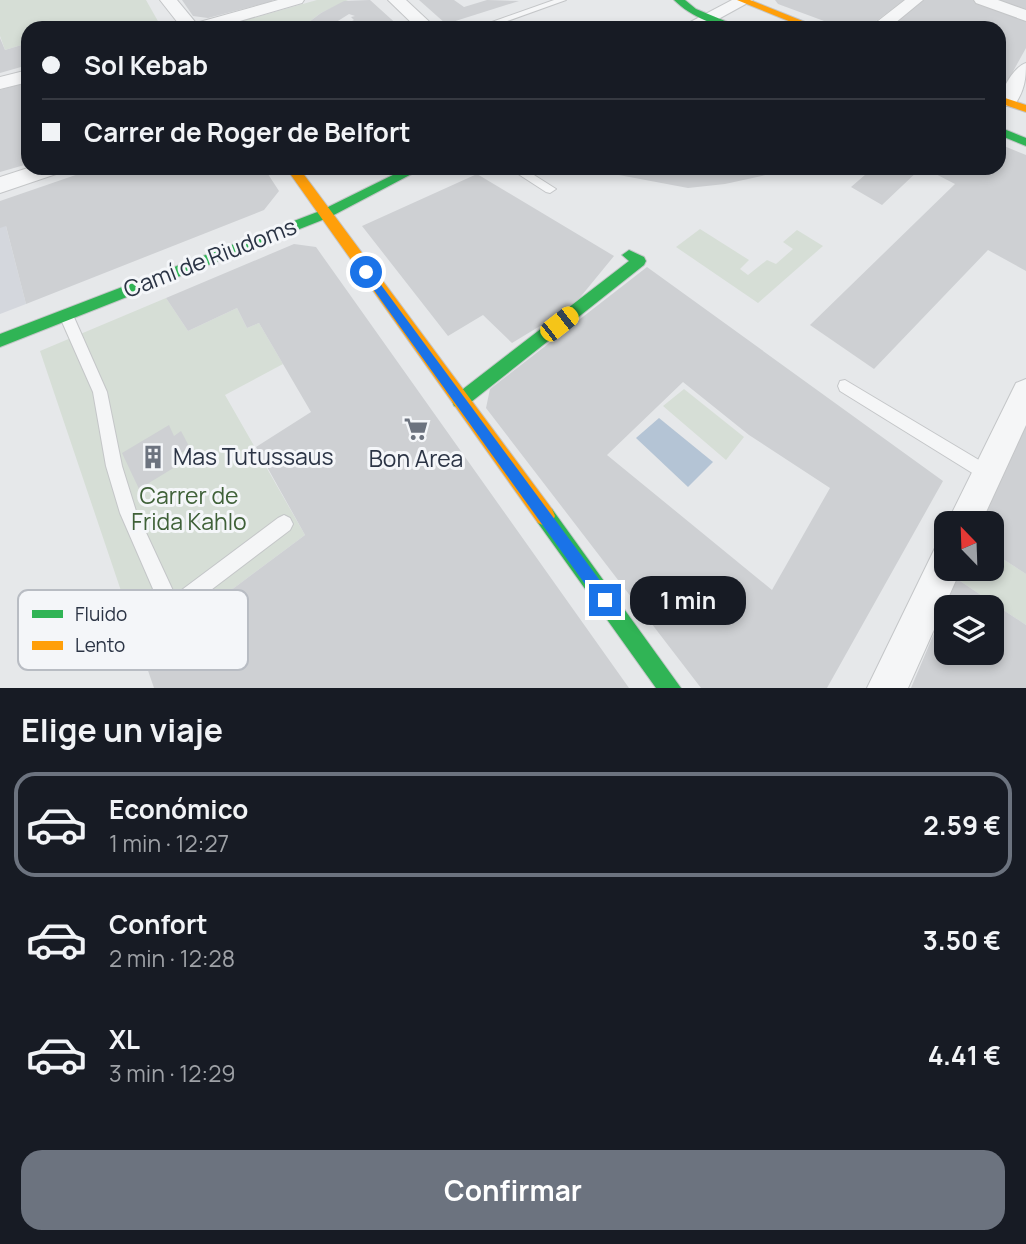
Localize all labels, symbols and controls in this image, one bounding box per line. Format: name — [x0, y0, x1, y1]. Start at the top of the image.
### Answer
text: Sol Kebab — [84, 47, 208, 83]
text: Carrer de Roger de Belfort — [84, 114, 411, 150]
street label: Camí de Riudoms — [119, 209, 301, 305]
route start — [350, 256, 382, 288]
car — [536, 303, 583, 345]
supermarket icon: Bon Area — [402, 415, 430, 443]
place label: Mas Tutussaus — [173, 440, 334, 472]
place label: Bon Area — [369, 442, 463, 474]
building icon: Mas Tutussaus — [139, 443, 167, 471]
park label: Carrer de Frida Kahlo — [131, 479, 247, 537]
north arrow — [934, 511, 1004, 581]
map controls — [934, 511, 1004, 665]
callout: 1 min — [630, 576, 745, 624]
route end — [589, 584, 621, 616]
text: 1 min — [660, 584, 716, 616]
legend — [18, 590, 248, 670]
button: layers — [934, 595, 1004, 665]
text: Fluido — [75, 601, 127, 627]
text: Lento — [75, 632, 125, 658]
text: Elige un viaje — [21, 708, 223, 752]
text: Económico — [109, 791, 248, 827]
icon: car — [25, 793, 88, 856]
text: 2.59 € — [923, 807, 1001, 843]
text: 1 min · 12:27 — [109, 827, 229, 859]
text: Confort — [109, 906, 208, 942]
icon: car — [25, 908, 88, 971]
text: 3.50 € — [923, 922, 1001, 958]
text: 2 min · 12:28 — [109, 942, 235, 974]
text: XL — [109, 1021, 140, 1057]
icon: car — [25, 1023, 88, 1086]
text: 4.41 € — [928, 1037, 1001, 1073]
text: 3 min · 12:29 — [109, 1057, 236, 1089]
button: Confirmar — [21, 1150, 1005, 1230]

